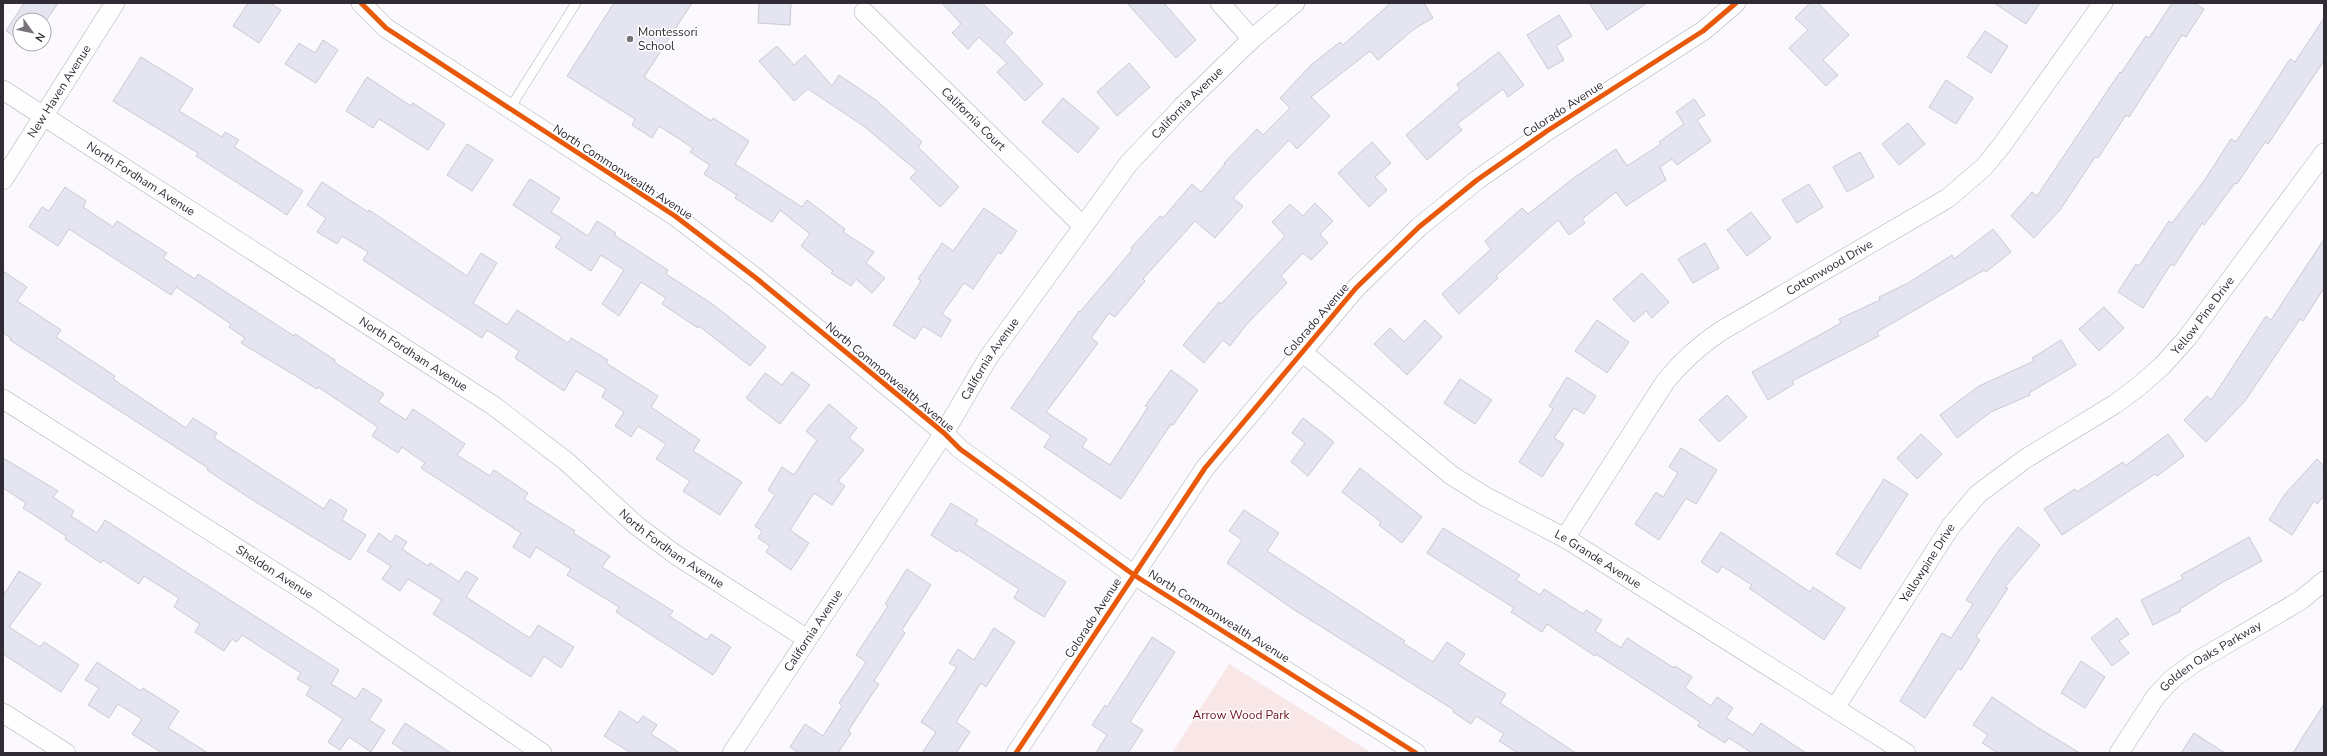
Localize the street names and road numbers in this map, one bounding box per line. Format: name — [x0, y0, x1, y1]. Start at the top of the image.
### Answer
street label: New Haven Avenue — [24, 42, 95, 141]
street label: California Avenue — [1148, 64, 1226, 142]
street label: Colorado Avenue — [1520, 77, 1606, 141]
street label: California Court — [938, 84, 1010, 155]
street label: North Commonwealth Avenue — [550, 121, 696, 223]
street label: North Fordham Avenue — [84, 138, 198, 220]
street label: Cottonwood Drive — [1783, 236, 1876, 299]
street label: Yellow Pine Drive — [2167, 273, 2238, 359]
street label: Colorado Avenue — [1280, 280, 1352, 360]
street label: North Fordham Avenue — [356, 313, 471, 395]
street label: California Avenue — [957, 315, 1023, 403]
street label: North Commonwealth Avenue — [822, 318, 958, 436]
street label: North Fordham Avenue — [616, 505, 727, 592]
street label: Yellowpine Drive — [1896, 520, 1959, 606]
street label: Le Grande Avenue — [1552, 526, 1644, 592]
street label: Sheldon Avenue — [233, 541, 316, 603]
street label: North Commonwealth Avenue — [1145, 566, 1293, 666]
street label: Colorado Avenue — [1061, 575, 1125, 661]
street label: California Avenue — [780, 586, 846, 675]
street label: Golden Oaks Parkway — [2156, 617, 2265, 695]

